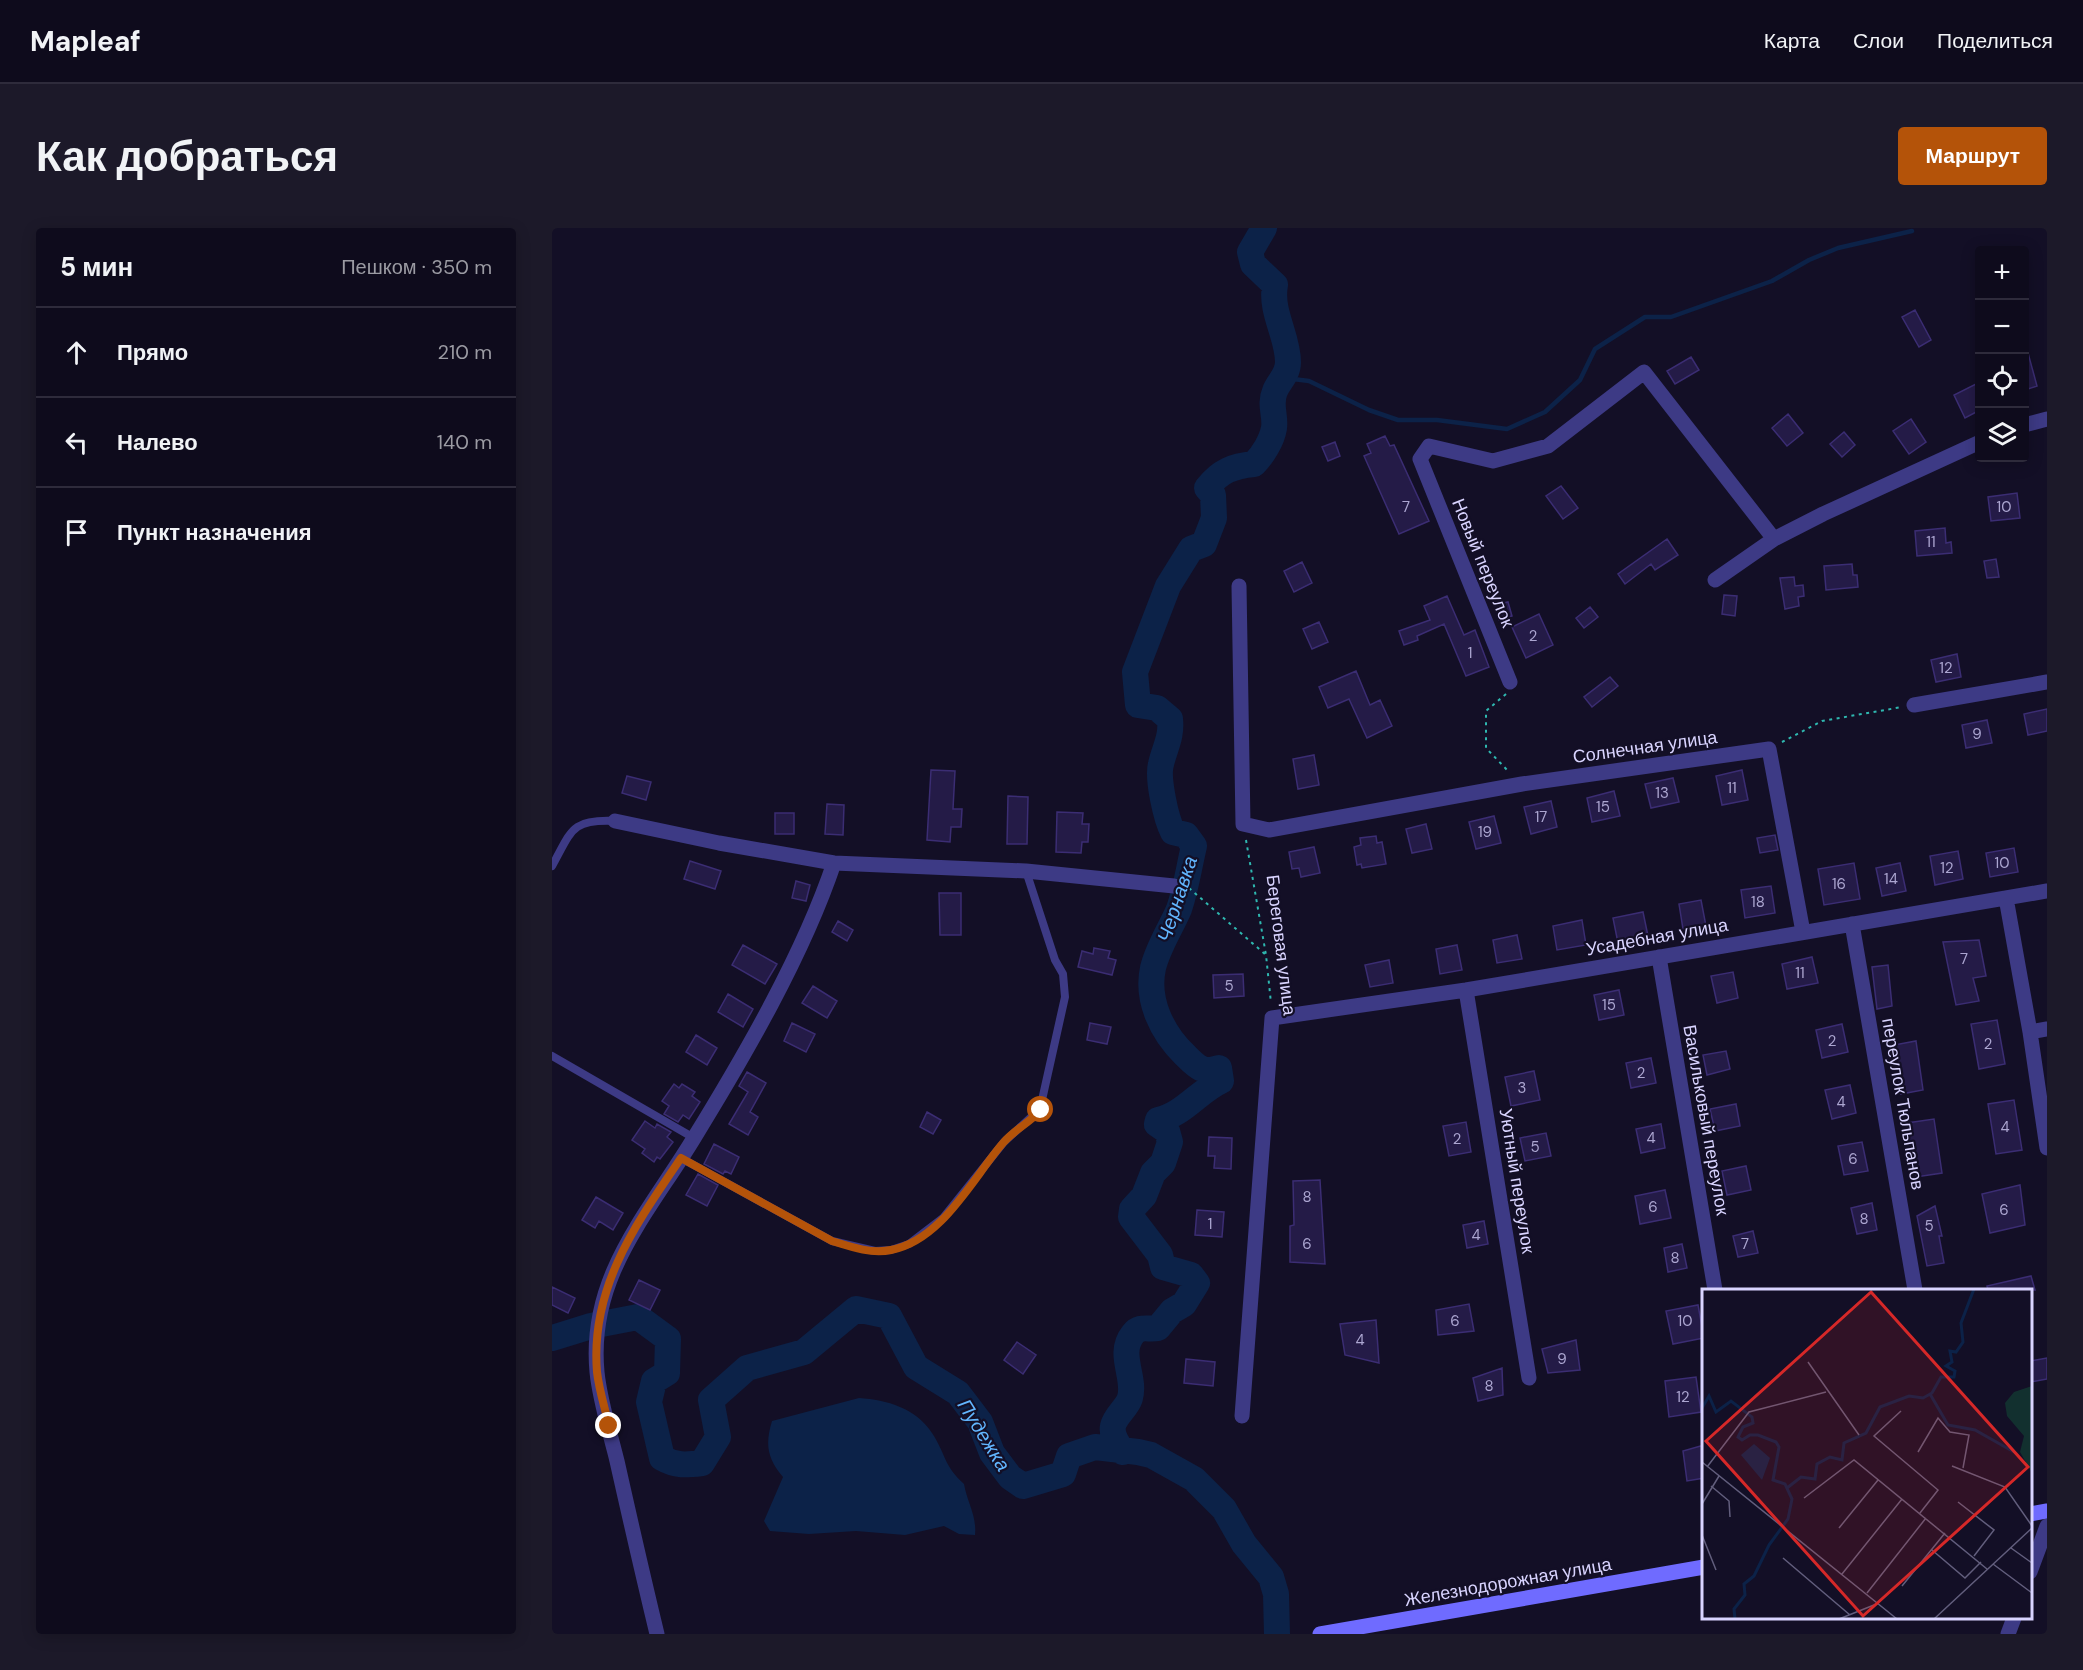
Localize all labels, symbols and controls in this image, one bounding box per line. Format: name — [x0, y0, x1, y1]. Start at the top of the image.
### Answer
text: Mapleaf — [30, 23, 141, 60]
text: Карта — [1764, 27, 1820, 55]
text: Слои — [1853, 27, 1904, 55]
text: Поделиться — [1937, 27, 2053, 55]
button: Маршрут — [1898, 127, 2047, 185]
text: Как добраться — [36, 129, 338, 184]
map controls — [1975, 246, 2029, 462]
button: + — [1975, 246, 2029, 300]
text: 5 мин — [60, 250, 133, 284]
text: Пешком · 350 m — [341, 254, 492, 280]
button: − — [1975, 300, 2029, 354]
icon: ahead — [60, 336, 93, 369]
text: Прямо — [117, 338, 188, 367]
text: 210 m — [437, 339, 492, 365]
button: locate — [1975, 354, 2029, 408]
button: layers — [1975, 408, 2029, 462]
icon: left — [60, 426, 93, 459]
text: Налево — [117, 428, 198, 457]
text: 140 m — [437, 429, 492, 455]
street label: Новый переулок — [1446, 495, 1520, 631]
house number: 7 — [1402, 497, 1410, 517]
house number: 10 — [1997, 497, 2011, 517]
icon: arrive — [60, 516, 93, 549]
text: Пункт назначения — [117, 518, 312, 547]
house number: 11 — [1926, 532, 1936, 552]
house number: 2 — [1529, 626, 1537, 646]
house number: 1 — [1468, 643, 1472, 663]
house number: 12 — [1939, 658, 1953, 678]
house number: 9 — [1972, 724, 1982, 744]
street label: Солнечная улица — [1571, 725, 1720, 769]
house number: 11 — [1727, 778, 1737, 798]
house number: 13 — [1655, 783, 1669, 803]
house number: 15 — [1596, 797, 1610, 817]
house number: 17 — [1535, 807, 1547, 827]
house number: 19 — [1478, 822, 1492, 842]
water label: Чернавка — [1151, 853, 1203, 945]
house number: 10 — [1995, 853, 2009, 873]
house number: 12 — [1940, 858, 1954, 878]
house number: 14 — [1884, 869, 1898, 889]
street label: Береговая улица — [1260, 873, 1302, 1018]
house number: 16 — [1832, 874, 1846, 894]
house number: 18 — [1751, 892, 1765, 912]
street label: Усадебная улица — [1584, 913, 1731, 961]
house number: 7 — [1960, 949, 1968, 969]
house number: 11 — [1795, 963, 1805, 983]
house number: 5 — [1224, 976, 1234, 996]
house number: 15 — [1602, 995, 1616, 1015]
street label: переулок Тюльпанов — [1876, 1016, 1930, 1192]
street label: Васильковый переулок — [1677, 1023, 1735, 1217]
house number: 2 — [1828, 1031, 1836, 1051]
house number: 2 — [1984, 1034, 1992, 1054]
house number: 2 — [1637, 1063, 1645, 1083]
house number: 3 — [1518, 1078, 1526, 1098]
house number: 4 — [1836, 1092, 1846, 1112]
route start — [1027, 1096, 1053, 1122]
street label: Уютный переулок — [1494, 1107, 1540, 1255]
house number: 4 — [2000, 1117, 2010, 1137]
house number: 4 — [1646, 1128, 1656, 1148]
house number: 2 — [1453, 1129, 1461, 1149]
house number: 5 — [1530, 1137, 1540, 1157]
house number: 6 — [1848, 1149, 1858, 1169]
house number: 8 — [1302, 1187, 1312, 1207]
house number: 6 — [1648, 1197, 1658, 1217]
house number: 6 — [1999, 1200, 2009, 1220]
house number: 8 — [1859, 1209, 1869, 1229]
house number: 1 — [1208, 1214, 1212, 1234]
house number: 5 — [1924, 1216, 1934, 1236]
house number: 4 — [1471, 1225, 1481, 1245]
house number: 6 — [1302, 1234, 1312, 1254]
house number: 7 — [1741, 1234, 1749, 1254]
house number: 8 — [1670, 1248, 1680, 1268]
inset map — [1702, 1289, 2032, 1619]
house number: 6 — [1450, 1311, 1460, 1331]
house number: 10 — [1678, 1311, 1692, 1331]
house number: 4 — [1355, 1330, 1365, 1350]
house number: 9 — [1557, 1349, 1567, 1369]
house number: 8 — [1484, 1376, 1494, 1396]
house number: 12 — [1676, 1387, 1690, 1407]
water label: Пудежка — [952, 1394, 1016, 1476]
route end — [595, 1412, 621, 1438]
street label: Железнодорожная улица — [1402, 1552, 1614, 1612]

